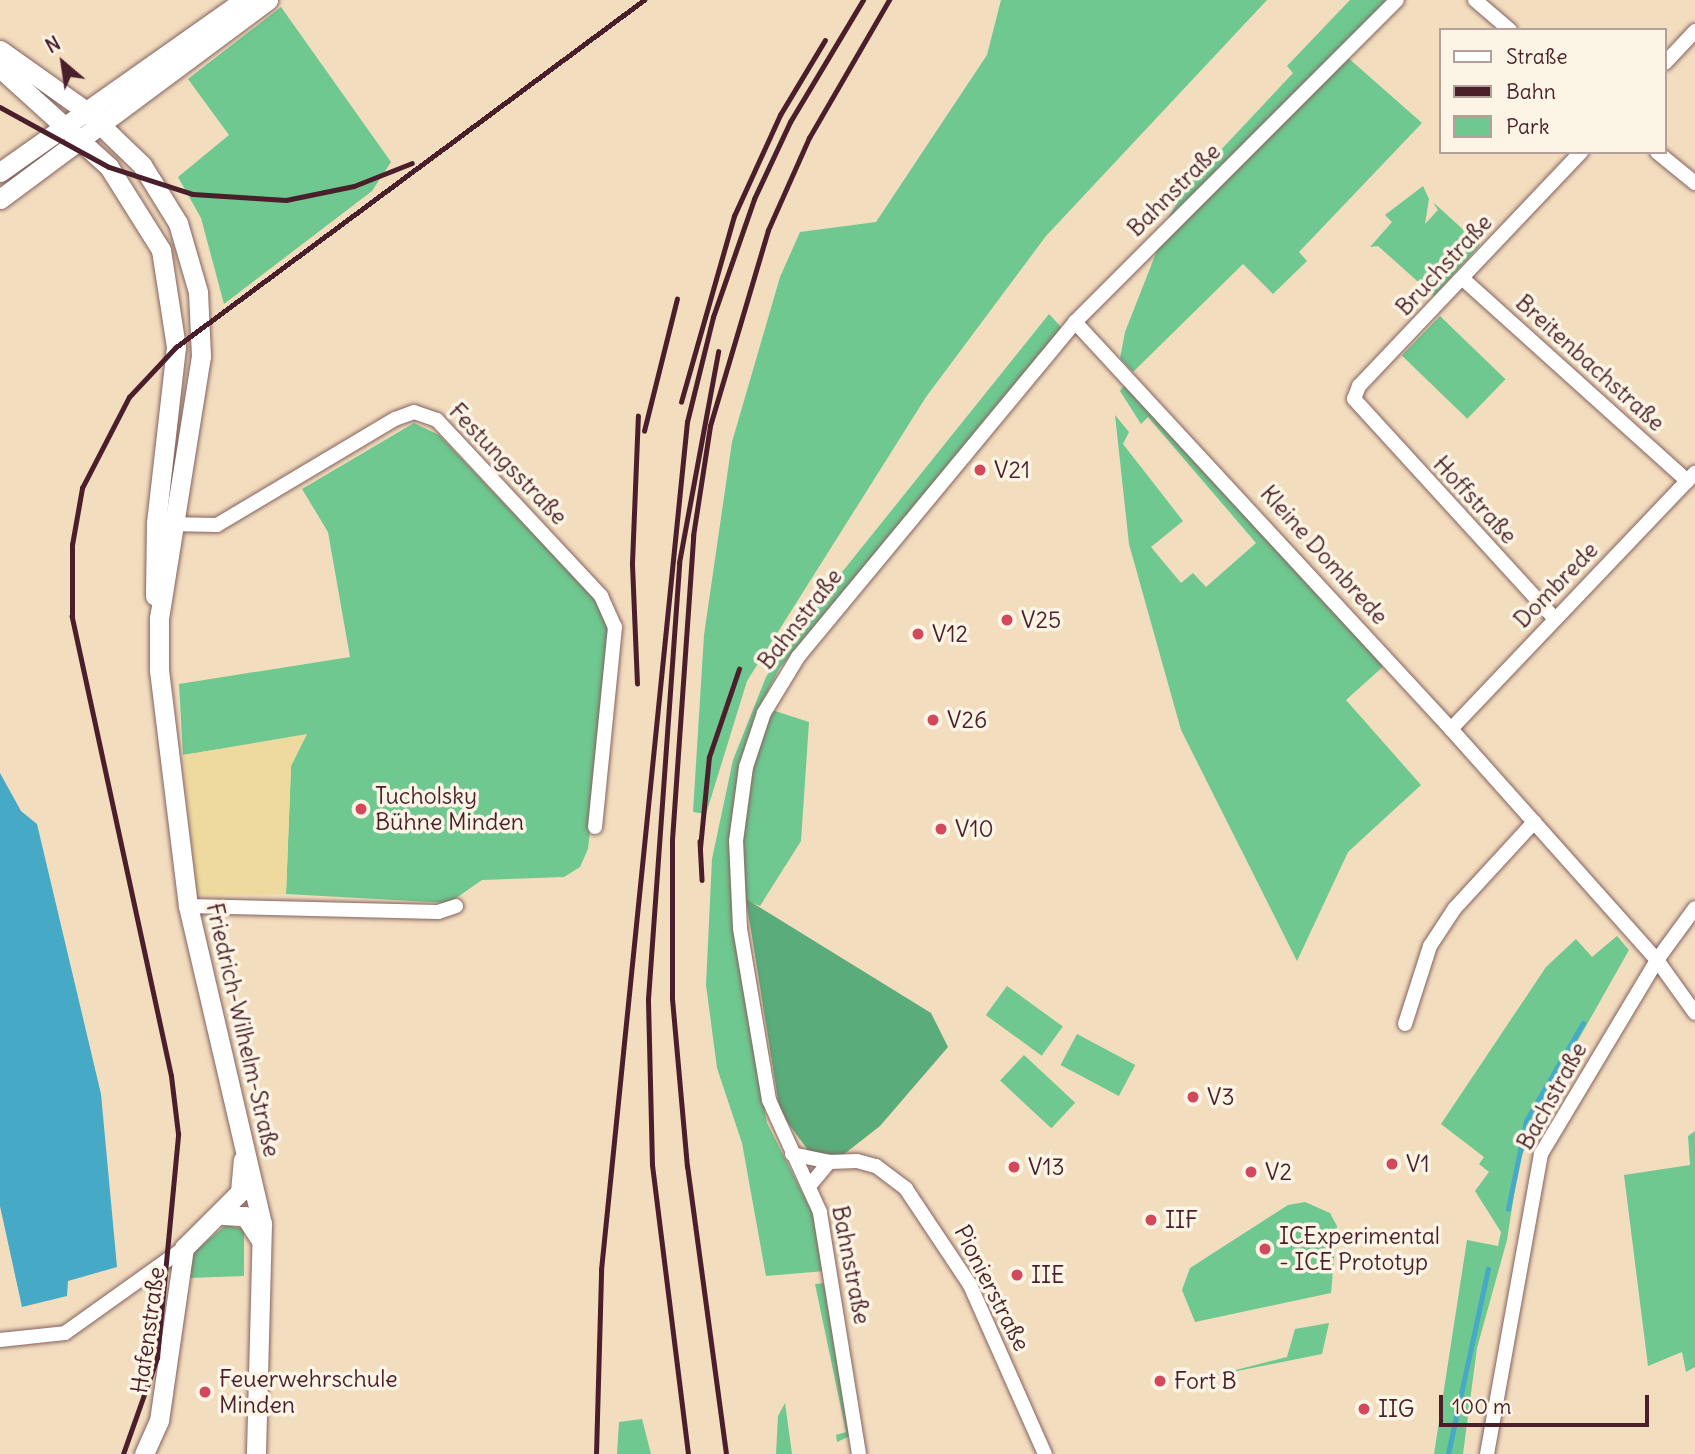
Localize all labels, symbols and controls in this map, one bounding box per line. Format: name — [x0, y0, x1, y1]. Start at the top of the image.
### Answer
north arrow — [28, 28, 98, 98]
legend — [1440, 28, 1667, 154]
text: N — [41, 31, 64, 58]
text: Straße — [1506, 43, 1567, 70]
text: Bahn — [1506, 78, 1556, 105]
text: Park — [1506, 113, 1549, 140]
street label: Bahnstraße — [1122, 138, 1226, 242]
street label: Bruchstraße — [1390, 209, 1498, 321]
street label: Breitenbachstraße — [1510, 289, 1670, 437]
street label: Festungsstraße — [443, 398, 573, 530]
street label: Hoffstraße — [1427, 450, 1523, 550]
place label: V21 — [994, 456, 1030, 484]
marker: V21 — [972, 462, 988, 478]
street label: Kleine Dombrede — [1254, 480, 1394, 630]
street label: Dombrede — [1508, 536, 1604, 634]
street label: Bahnstraße — [752, 563, 848, 675]
place label: V25 — [1021, 606, 1061, 634]
marker: V25 — [999, 612, 1015, 628]
place label: V12 — [932, 620, 968, 648]
marker: V12 — [910, 626, 926, 642]
place label: V26 — [947, 706, 987, 734]
marker: V26 — [925, 712, 941, 728]
place label: Tucholsky Bühne Minden — [375, 782, 524, 836]
marker: Tucholsky Bühne Minden — [353, 801, 369, 817]
place label: V10 — [955, 815, 994, 843]
marker: V10 — [933, 821, 949, 837]
street label: Friedrich-Wilhelm-Straße — [200, 900, 286, 1160]
street label: Bachstraße — [1511, 1038, 1593, 1154]
place label: V3 — [1207, 1083, 1234, 1111]
marker: V3 — [1185, 1089, 1201, 1105]
place label: V1 — [1406, 1150, 1430, 1178]
place label: V13 — [1028, 1153, 1065, 1181]
marker: V1 — [1384, 1156, 1400, 1172]
place label: V2 — [1265, 1158, 1292, 1186]
marker: V13 — [1006, 1159, 1022, 1175]
marker: V2 — [1243, 1164, 1259, 1180]
street label: Bahnstraße — [826, 1203, 876, 1327]
place label: IIF — [1165, 1206, 1198, 1234]
marker: IIF — [1143, 1212, 1159, 1228]
street label: Pionierstraße — [948, 1220, 1036, 1356]
place label: ICExperimental - ICE Prototyp — [1279, 1222, 1440, 1276]
marker: ICExperimental - ICE Prototyp — [1257, 1241, 1273, 1257]
place label: IIE — [1031, 1261, 1065, 1289]
street label: Hafenstraße — [125, 1265, 171, 1395]
marker: IIE — [1009, 1267, 1025, 1283]
place label: Feuerwehrschule Minden — [219, 1365, 398, 1419]
place label: Fort B — [1174, 1367, 1237, 1395]
marker: Fort B — [1152, 1373, 1168, 1389]
scale bar — [1443, 1380, 1653, 1424]
marker: Feuerwehrschule Minden — [197, 1384, 213, 1400]
text: 100 m — [1452, 1393, 1511, 1420]
place label: IIG — [1378, 1395, 1414, 1423]
marker: IIG — [1356, 1401, 1372, 1417]

